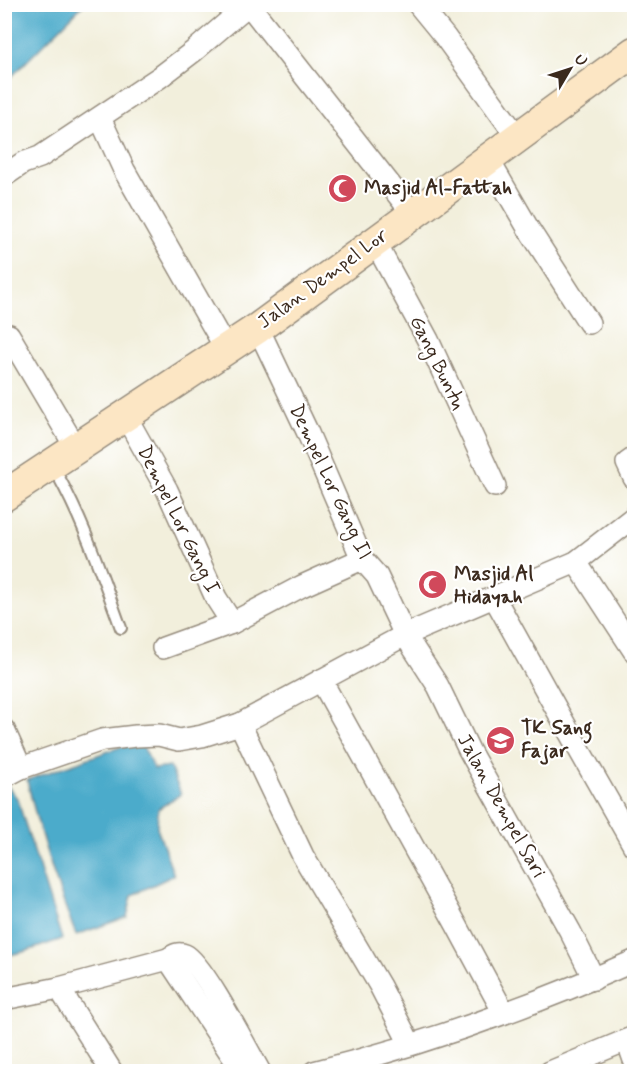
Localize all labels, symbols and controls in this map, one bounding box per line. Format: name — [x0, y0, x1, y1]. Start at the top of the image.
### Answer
north arrow — [540, 39, 600, 99]
text: U — [569, 50, 592, 71]
mosque icon: Masjid Al-Fattah — [327, 172, 359, 204]
place label: Masjid Al-Fattah — [364, 175, 512, 202]
street label: Jalan Dempel Lor — [252, 222, 394, 335]
street label: Gang Buntu — [402, 311, 471, 415]
street label: Dempel Lor Gang II — [281, 400, 378, 564]
street label: Dempel Lor Gang I — [129, 441, 226, 600]
place label: Masjid Al Hidayah — [454, 561, 534, 611]
mosque icon: Masjid Al Hidayah — [417, 569, 449, 601]
place label: TK Sang Fajar — [521, 715, 592, 765]
school or university icon: TK Sang Fajar — [484, 724, 516, 756]
street label: Jalan Dempel Sari — [450, 729, 552, 883]

